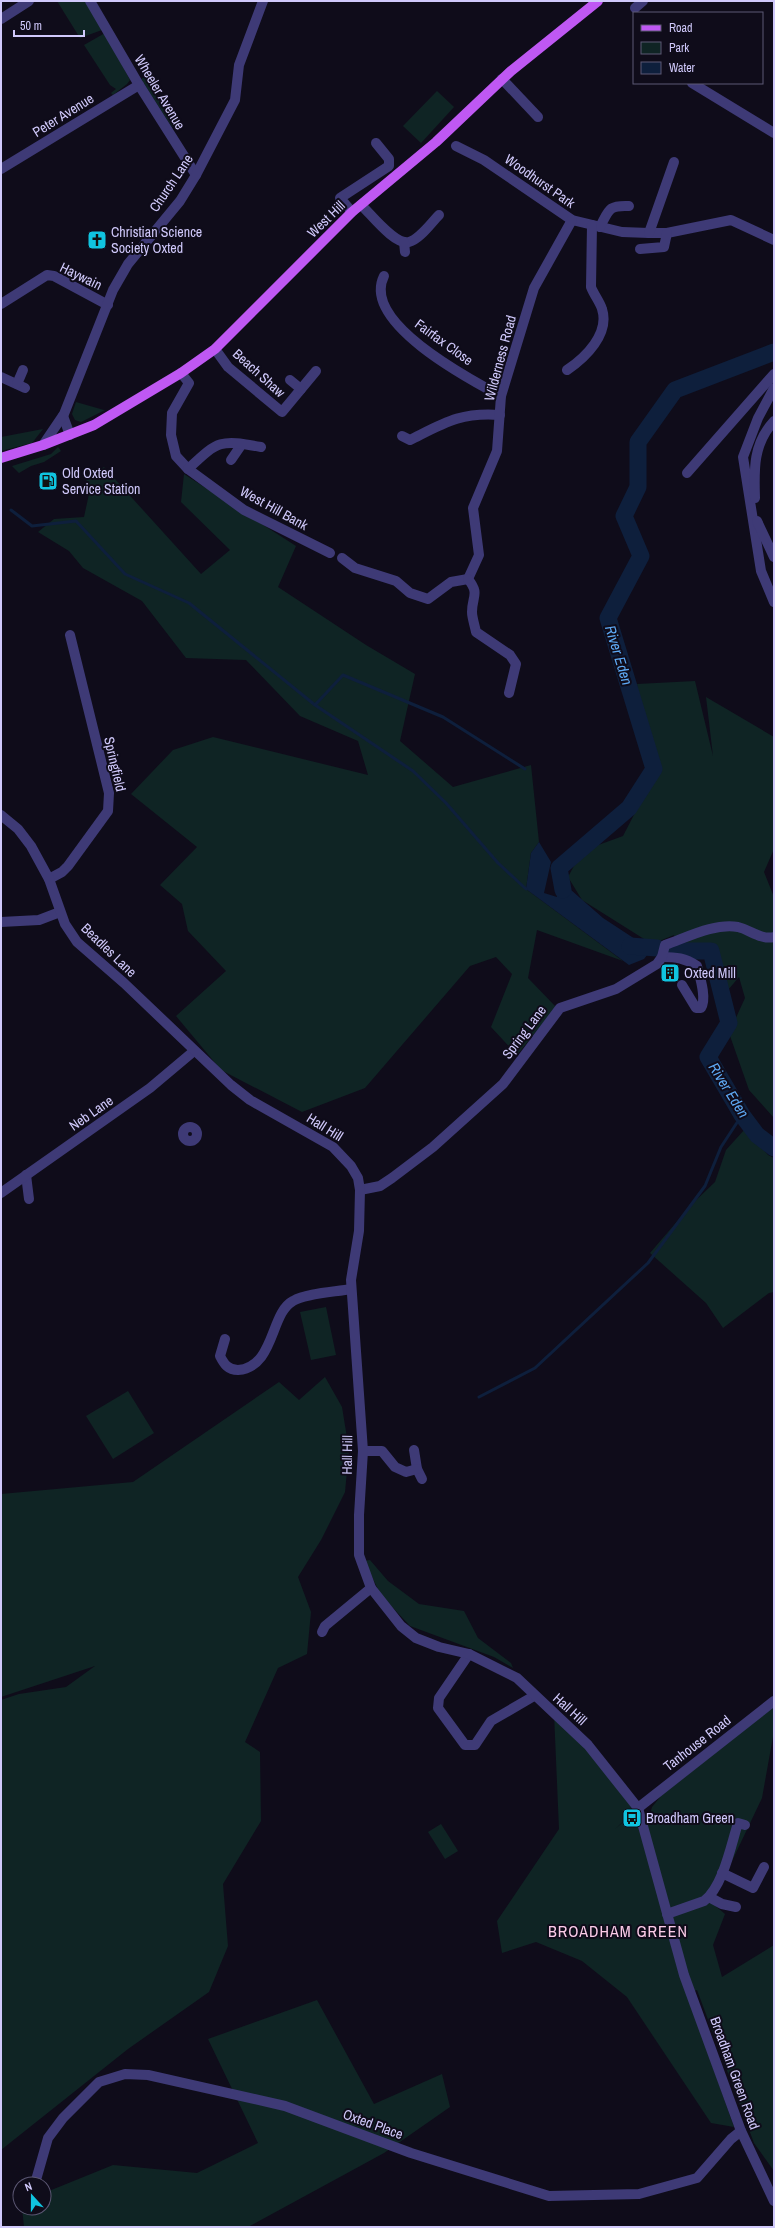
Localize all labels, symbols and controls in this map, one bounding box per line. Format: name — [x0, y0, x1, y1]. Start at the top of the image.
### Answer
scale bar — [14, 12, 84, 38]
legend — [633, 12, 763, 84]
text: 50 m — [20, 18, 42, 34]
text: Road — [669, 20, 693, 36]
text: Park — [669, 40, 689, 56]
street label: Wheeler Avenue — [131, 51, 189, 133]
text: Water — [669, 60, 696, 76]
street label: Peter Avenue — [29, 89, 97, 141]
street label: Woodhurst Park — [501, 150, 579, 212]
street label: Church Lane — [145, 151, 197, 215]
street label: West Hill — [303, 197, 349, 241]
place label: Christian Science Society Oxted — [111, 223, 202, 257]
church icon: Christian Science Society Oxted — [86, 229, 108, 251]
street label: Haywain — [57, 258, 105, 294]
street label: Wilderness Road — [480, 313, 520, 403]
street label: Fairfax Close — [411, 315, 477, 369]
street label: Beach Shaw — [229, 345, 289, 402]
place label: Old Oxted Service Station — [62, 464, 141, 498]
fuel station icon: Old Oxted Service Station — [37, 470, 59, 492]
street label: West Hill Bank — [237, 482, 311, 534]
water label: River Eden — [600, 623, 638, 688]
street label: Springfield — [100, 735, 130, 793]
street label: Beadles Lane — [77, 919, 141, 981]
building icon: Oxted Mill — [659, 962, 681, 984]
place label: Oxted Mill — [684, 964, 736, 982]
street label: Spring Lane — [498, 1002, 550, 1062]
water label: River Eden — [704, 1058, 754, 1122]
street label: Neb Lane — [65, 1091, 117, 1135]
street label: Hall Hill — [303, 1109, 347, 1145]
street label: Hall Hill — [338, 1435, 356, 1475]
street label: Hall Hill — [549, 1689, 591, 1729]
street label: Tanhouse Road — [660, 1711, 734, 1775]
bus stop icon: Broadham Green — [621, 1807, 643, 1829]
place label: Broadham Green — [646, 1809, 734, 1827]
district label: BROADHAM GREEN — [548, 1920, 688, 1942]
street label: Broadham Green Road — [706, 2014, 764, 2132]
street label: Oxted Place — [341, 2105, 405, 2143]
north arrow — [12, 2176, 52, 2216]
text: N — [23, 2179, 34, 2194]

